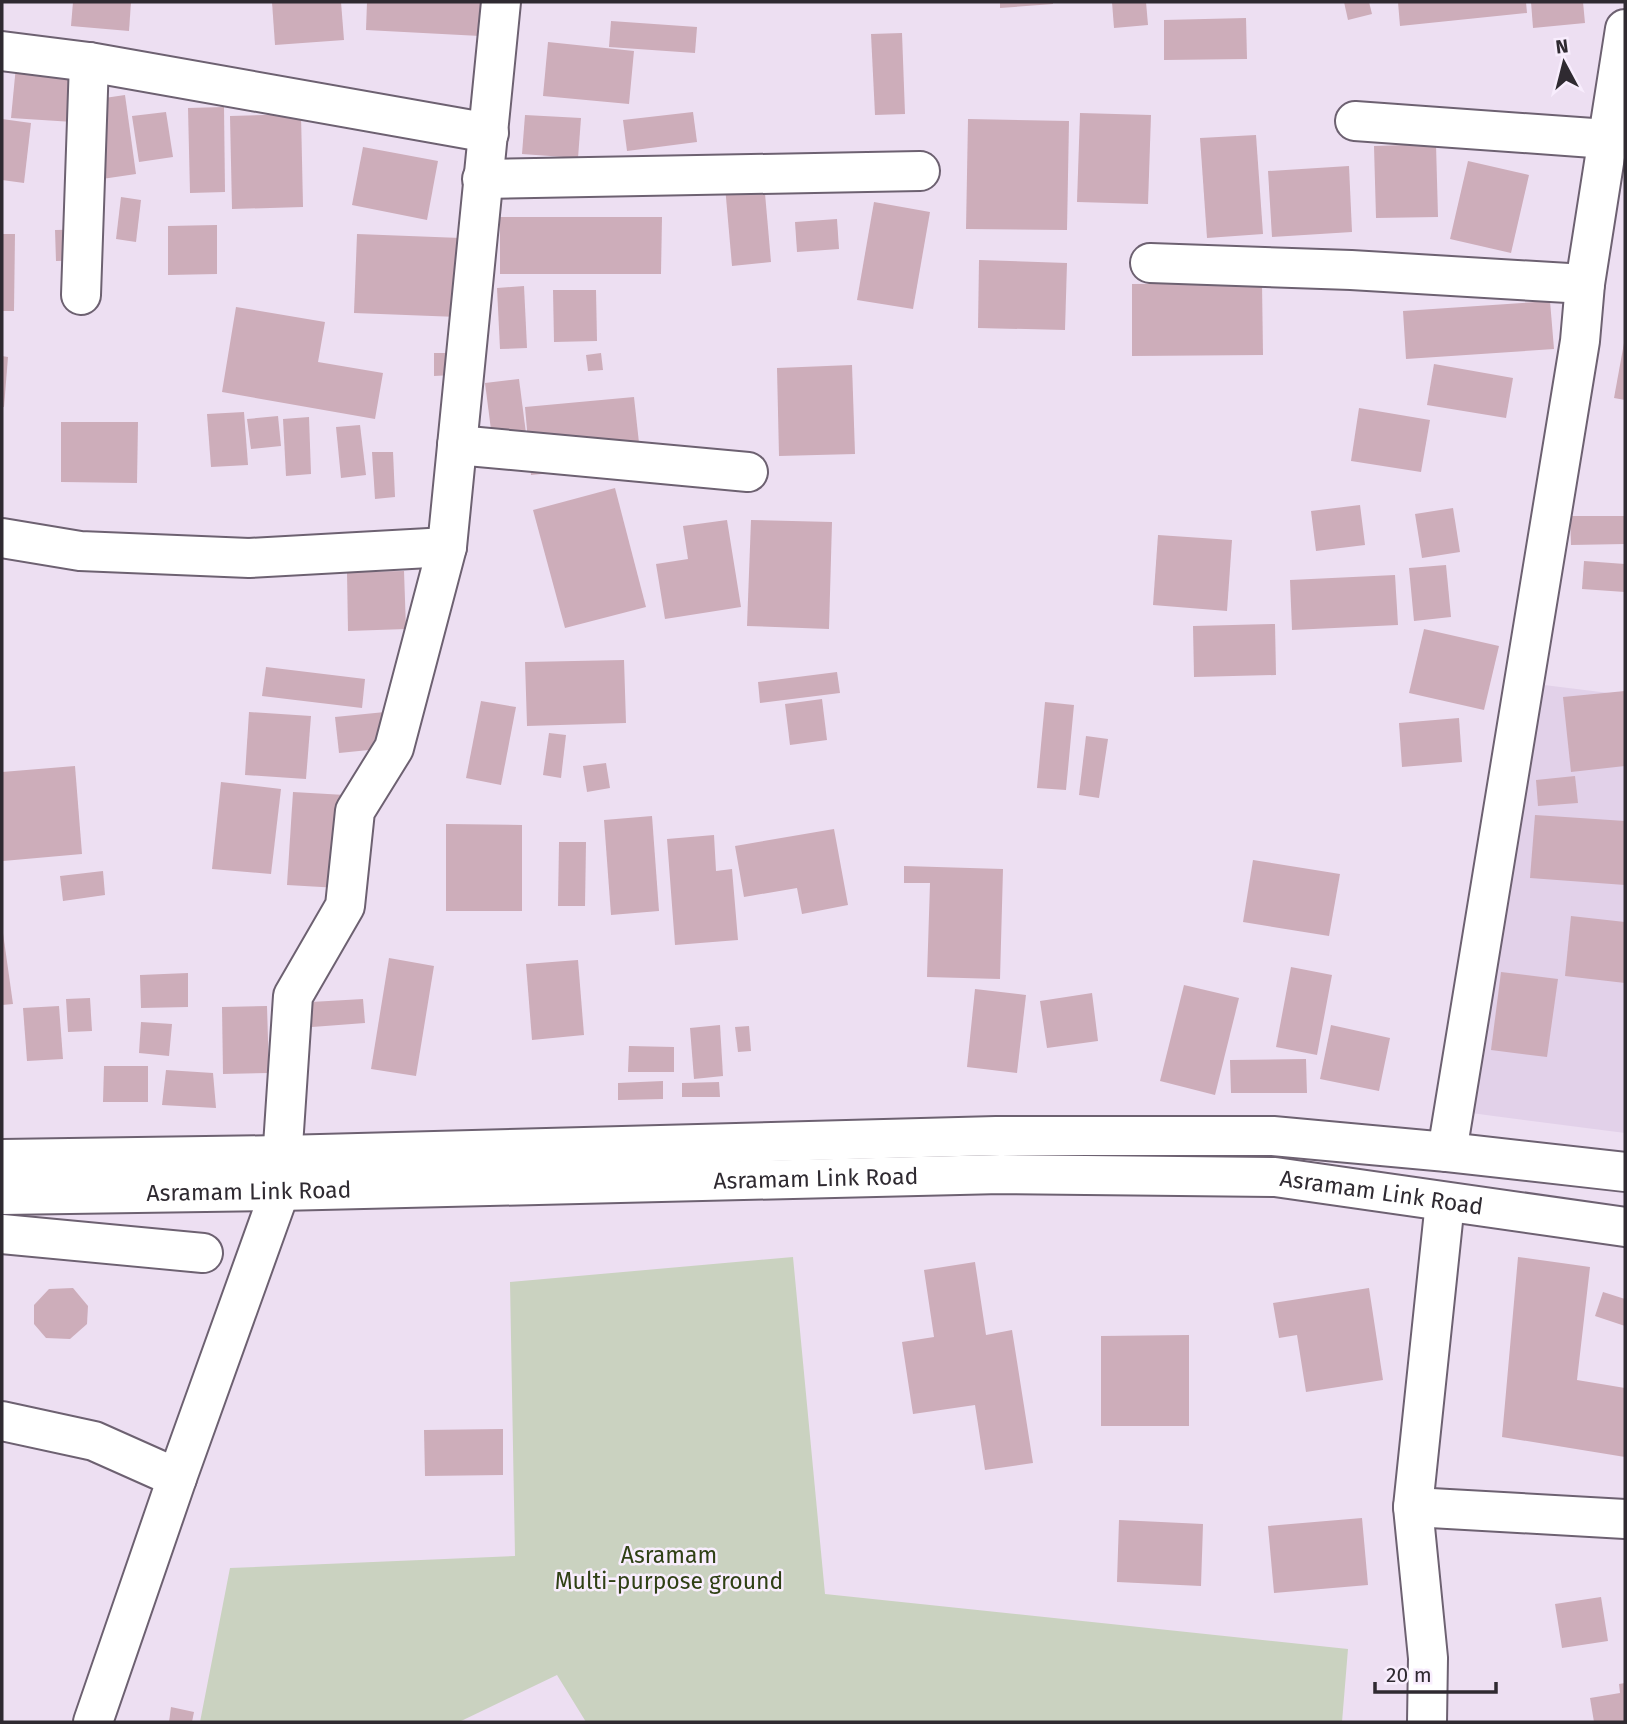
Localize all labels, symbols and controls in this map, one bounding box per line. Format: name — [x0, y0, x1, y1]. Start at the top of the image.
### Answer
north arrow — [1529, 28, 1599, 98]
text: N — [1554, 34, 1570, 59]
street label: Asramam Link Road — [713, 1162, 919, 1195]
street label: Asramam Link Road — [1278, 1164, 1485, 1221]
street label: Asramam Link Road — [146, 1175, 352, 1207]
park label: Asramam Multi-purpose ground — [555, 1541, 783, 1595]
scale bar — [1375, 1650, 1496, 1694]
text: 20 m — [1386, 1662, 1432, 1688]

